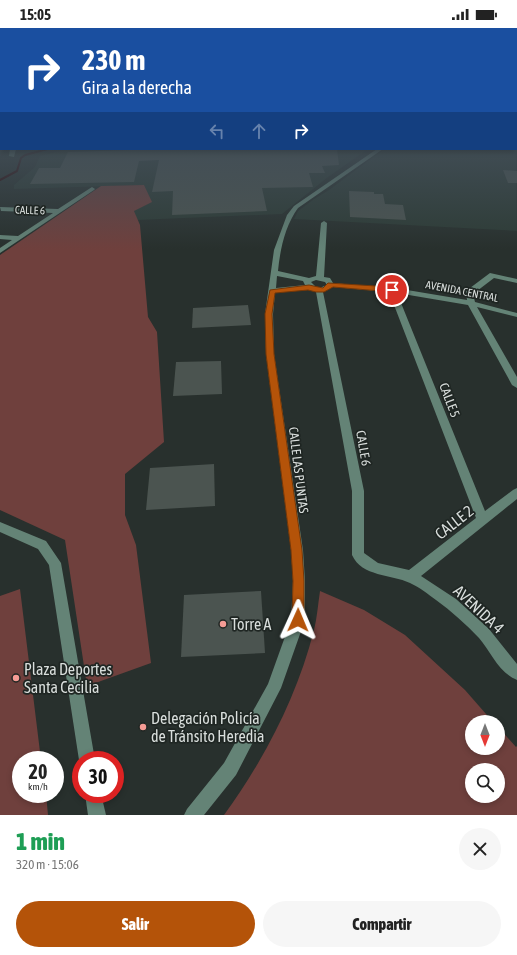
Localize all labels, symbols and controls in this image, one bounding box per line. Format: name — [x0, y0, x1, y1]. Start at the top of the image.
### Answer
text: 15:05 — [20, 6, 51, 23]
icon: right — [16, 44, 68, 96]
text: 230 m — [82, 44, 145, 76]
text: Gira a la derecha — [82, 77, 192, 98]
icon: left — [206, 120, 228, 142]
icon: ahead — [248, 120, 270, 142]
icon: right — [290, 120, 312, 142]
street label: CALLE 6 — [15, 203, 45, 217]
pin — [375, 273, 409, 307]
street label: AVENIDA CENTRAL — [425, 278, 500, 304]
icon: arrive — [381, 279, 403, 301]
street label: CALLE 5 — [436, 381, 463, 420]
street label: CALLE LAS PUNTAS — [286, 426, 311, 515]
street label: CALLE 6 — [353, 429, 374, 467]
street label: CALLE 2 — [431, 501, 477, 543]
street label: AVENIDA 4 — [450, 581, 508, 637]
position arrow — [277, 599, 319, 641]
place label: Torre A — [231, 615, 271, 633]
marker: Torre A — [218, 619, 228, 629]
place label: Plaza Deportes Santa Cecilia — [24, 660, 113, 696]
marker: Plaza Deportes Santa Cecilia — [11, 673, 21, 683]
place label: Delegación Policía de Tránsito Heredia — [151, 709, 264, 745]
north arrow — [465, 715, 505, 755]
map controls — [465, 715, 505, 803]
marker: Delegación Policía de Tránsito Heredia — [138, 722, 148, 732]
speed limit sign: 30 — [72, 751, 124, 803]
text: 20 — [29, 760, 47, 783]
button: search — [465, 763, 505, 803]
text: km/h — [28, 781, 48, 792]
text: 1 min — [16, 828, 65, 855]
button: close — [459, 828, 501, 870]
text: 320 m · 15:06 — [16, 857, 79, 872]
button: Salir — [16, 901, 255, 947]
button: Compartir — [263, 901, 501, 947]

